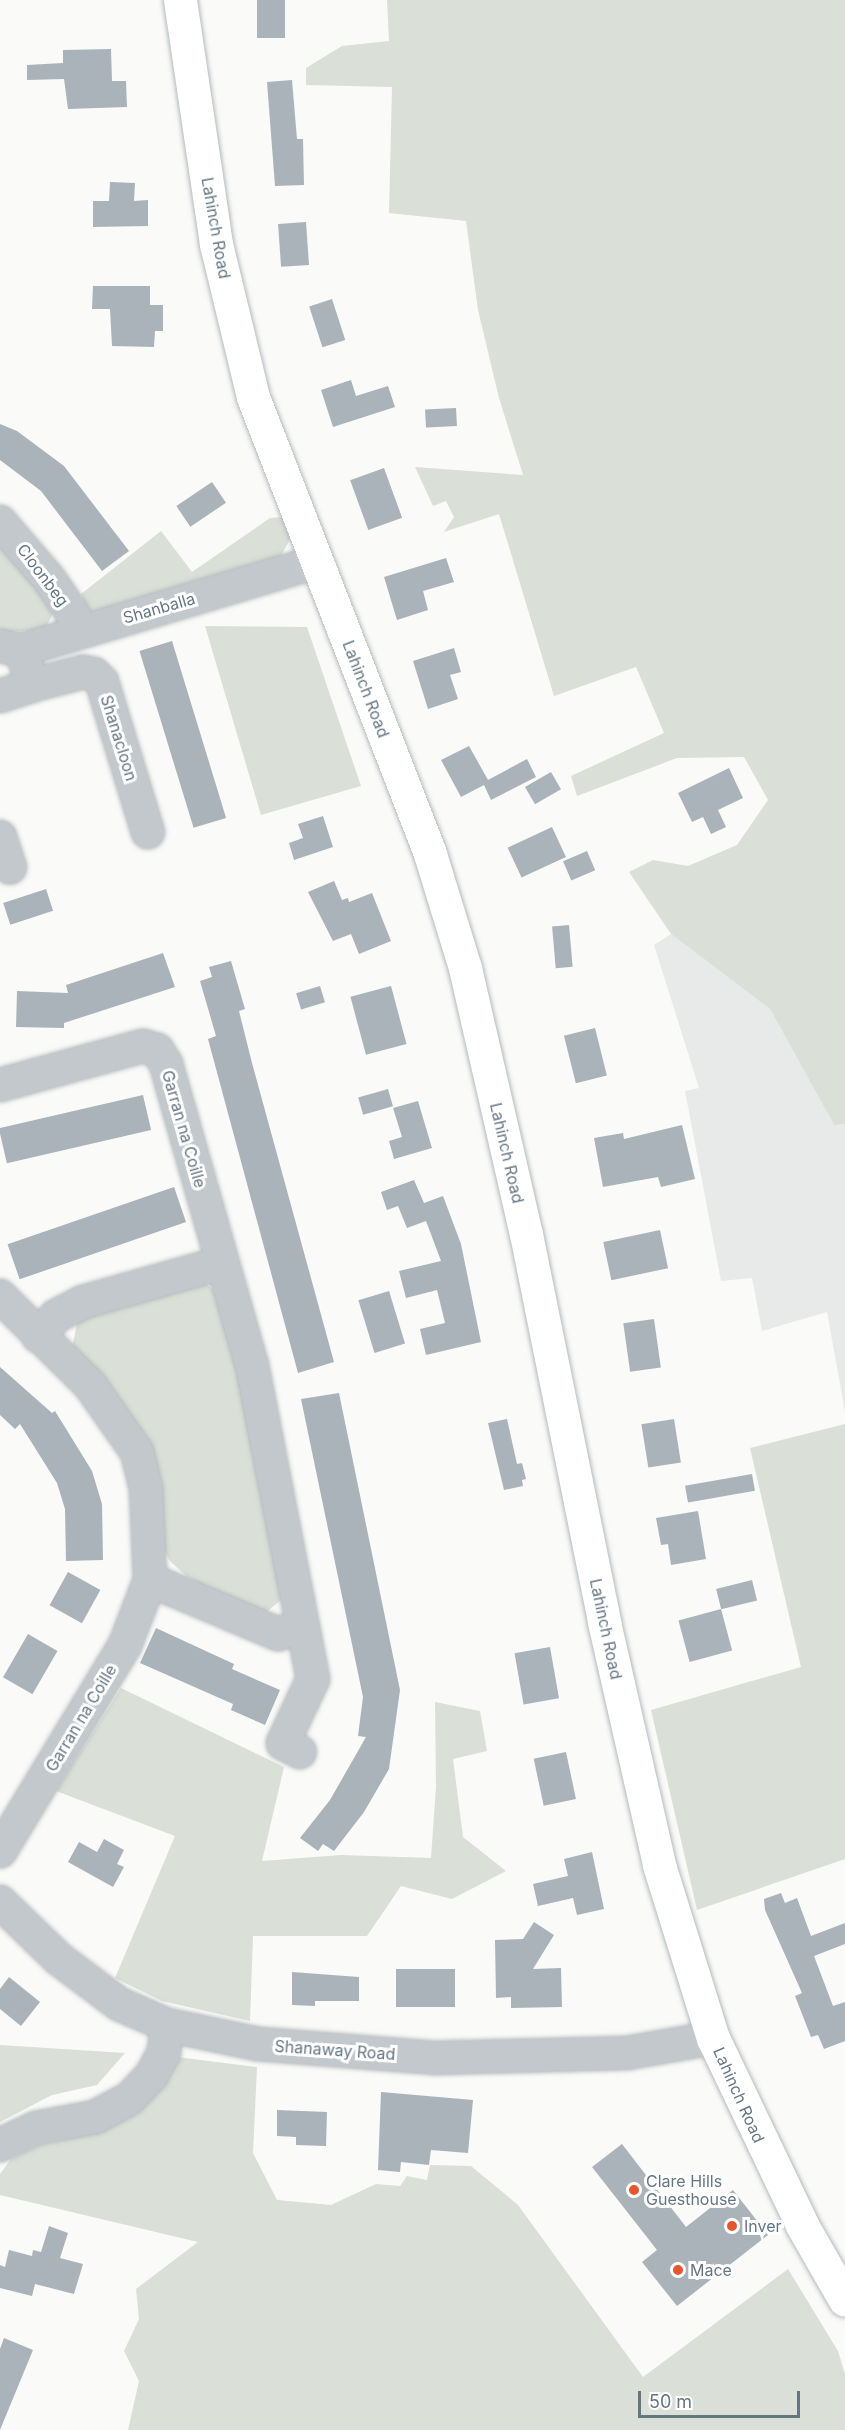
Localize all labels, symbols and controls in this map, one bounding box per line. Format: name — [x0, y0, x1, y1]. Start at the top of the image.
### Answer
street label: Lahinch Road — [198, 176, 234, 280]
street label: Cloonbeg — [13, 540, 73, 610]
street label: Shanballa — [121, 589, 197, 627]
street label: Lahinch Road — [339, 638, 393, 740]
street label: Shanacloon — [97, 693, 141, 783]
street label: Garran na Coille — [158, 1068, 210, 1190]
street label: Lahinch Road — [486, 1101, 528, 1205]
street label: Lahinch Road — [586, 1577, 626, 1681]
street label: Garran na Coille — [42, 1661, 120, 1775]
street label: Shanaway Road — [274, 2036, 396, 2064]
street label: Lahinch Road — [709, 2044, 769, 2146]
place label: Clare Hills Guesthouse — [646, 2171, 737, 2209]
marker: Clare Hills Guesthouse — [627, 2183, 641, 2197]
place label: Inver — [744, 2216, 782, 2236]
marker: Inver — [725, 2219, 739, 2233]
place label: Mace — [690, 2260, 732, 2280]
marker: Mace — [671, 2263, 685, 2277]
scale bar — [641, 2379, 803, 2417]
text: 50 m — [649, 2391, 692, 2412]

